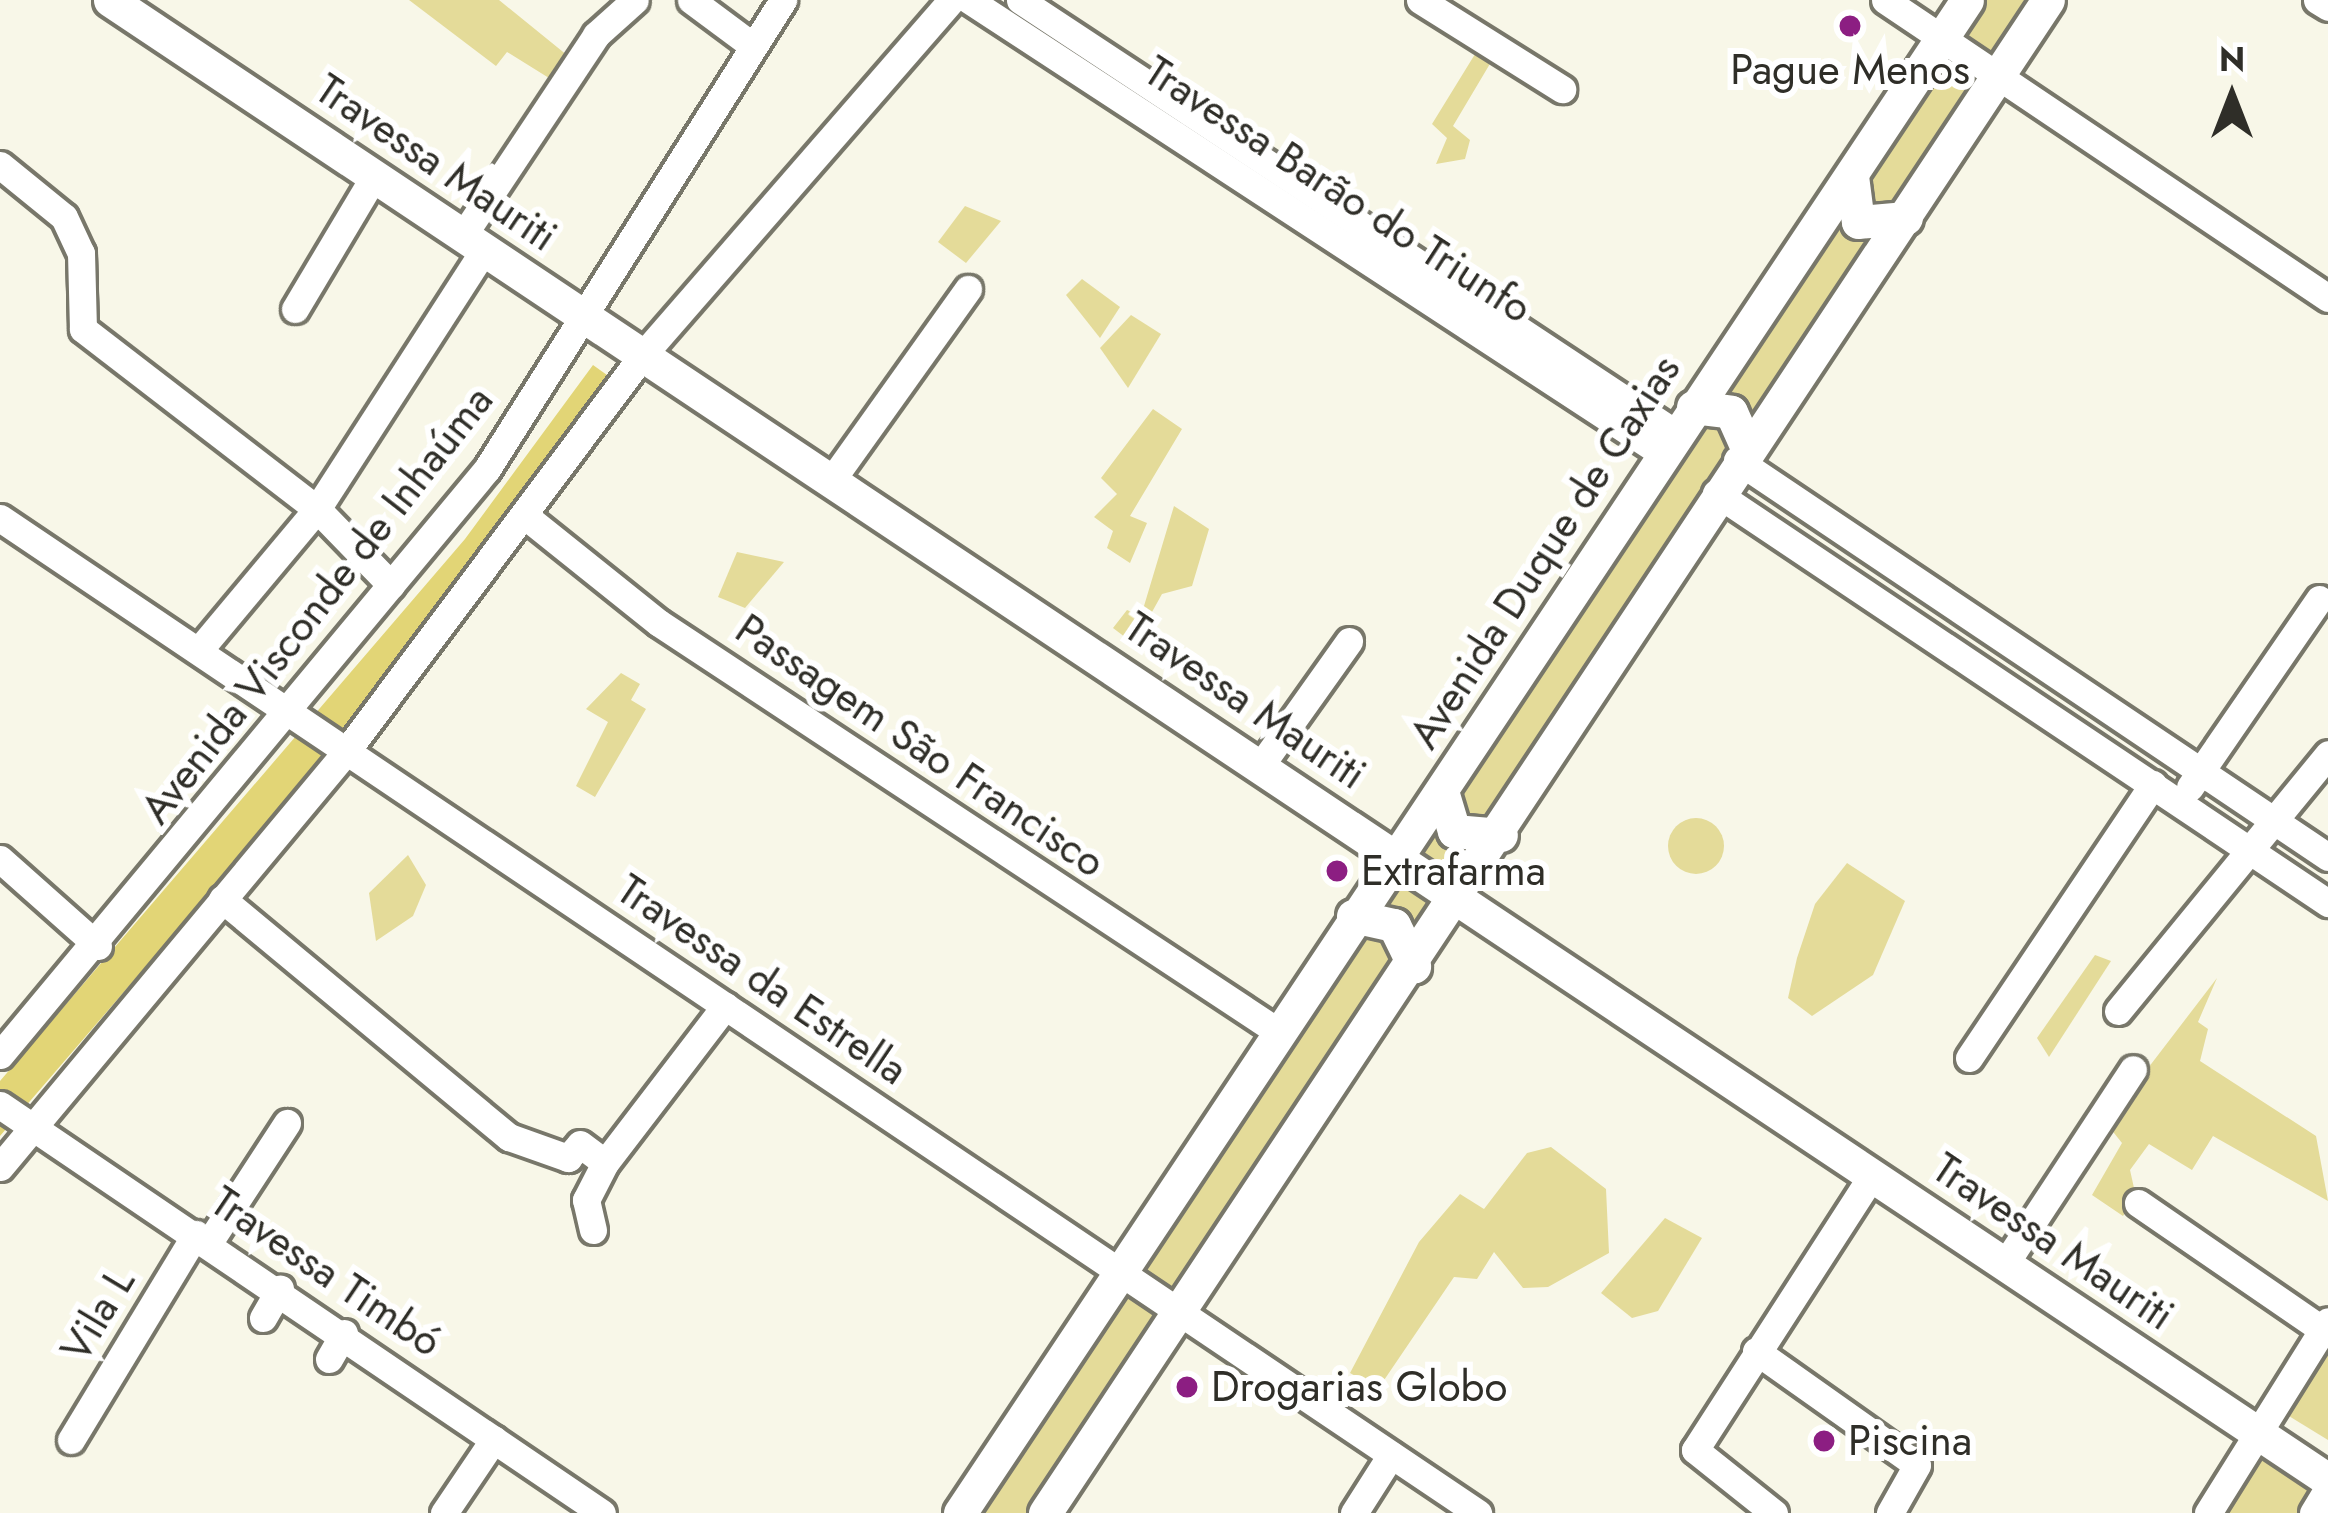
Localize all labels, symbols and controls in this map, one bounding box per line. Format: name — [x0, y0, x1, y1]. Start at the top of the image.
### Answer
marker: Pague Menos — [1837, 13, 1863, 39]
north arrow — [2172, 36, 2292, 156]
text: N — [2219, 36, 2245, 83]
place label: Pague Menos — [1730, 45, 1970, 95]
street label: Travessa Barão do Triunfo — [1135, 46, 1541, 334]
street label: Travessa Mauriti — [306, 64, 566, 262]
street label: Avenida Duque de Caxias — [1399, 346, 1691, 758]
street label: Avenida Visconde de Inhaúma — [130, 376, 504, 834]
street label: Travessa Mauriti — [1115, 602, 1375, 800]
street label: Passagem São Francisco — [726, 604, 1114, 888]
place label: Extrafarma — [1361, 846, 1546, 896]
marker: Extrafarma — [1324, 858, 1350, 884]
street label: Travessa da Estrella — [608, 864, 916, 1096]
street label: Travessa Mauriti — [1923, 1143, 2183, 1341]
street label: Travessa Timbó — [201, 1177, 451, 1367]
street label: Vila L — [51, 1259, 145, 1371]
place label: Drogarias Globo — [1211, 1362, 1507, 1412]
marker: Drogarias Globo — [1174, 1374, 1200, 1400]
place label: Piscina — [1848, 1416, 1972, 1466]
marker: Piscina — [1811, 1428, 1837, 1454]

